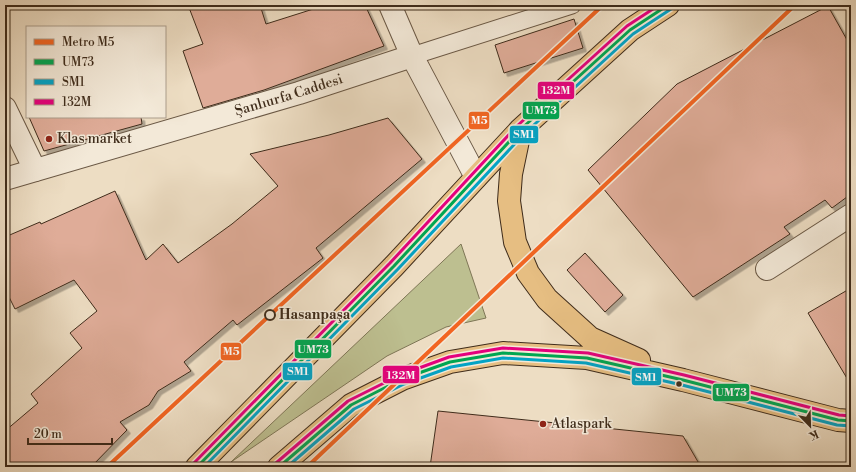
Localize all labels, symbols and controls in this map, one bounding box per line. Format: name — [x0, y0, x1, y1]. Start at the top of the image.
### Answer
legend — [26, 26, 166, 118]
text: Metro M5 — [62, 35, 115, 50]
text: UM73 — [62, 55, 94, 70]
street label: Şanlıurfa Caddesi — [233, 70, 346, 120]
text: SM1 — [62, 75, 85, 90]
line badge: 132M — [537, 81, 575, 100]
text: 132M — [542, 84, 571, 98]
text: 132M — [62, 95, 92, 110]
line badge: UM73 — [522, 101, 560, 120]
text: UM73 — [525, 104, 557, 118]
line badge: M5 — [468, 111, 490, 130]
text: M5 — [470, 114, 488, 128]
line badge: SM1 — [509, 125, 539, 144]
text: SM1 — [513, 128, 536, 142]
place label: Klas market — [57, 130, 132, 148]
marker: Klas market — [44, 134, 54, 144]
place label: Hasanpaşa — [279, 306, 351, 324]
marker: Hasanpaşa — [264, 309, 276, 321]
line badge: UM73 — [294, 339, 332, 359]
line badge: M5 — [220, 342, 242, 361]
text: UM73 — [297, 343, 329, 357]
text: M5 — [222, 345, 240, 359]
line badge: SM1 — [282, 362, 313, 381]
text: SM1 — [287, 365, 310, 379]
line badge: 132M — [382, 365, 420, 384]
line badge: SM1 — [631, 367, 662, 386]
text: 132M — [387, 369, 416, 383]
text: SM1 — [635, 371, 658, 385]
unlabelled marker — [674, 379, 684, 389]
line badge: UM73 — [712, 383, 750, 402]
text: UM73 — [715, 386, 747, 400]
north arrow — [790, 406, 830, 446]
place label: Atlaspark — [550, 415, 612, 433]
marker: Atlaspark — [538, 419, 548, 429]
scale bar — [28, 420, 112, 446]
text: K — [806, 426, 820, 443]
text: 20 m — [34, 427, 62, 442]

